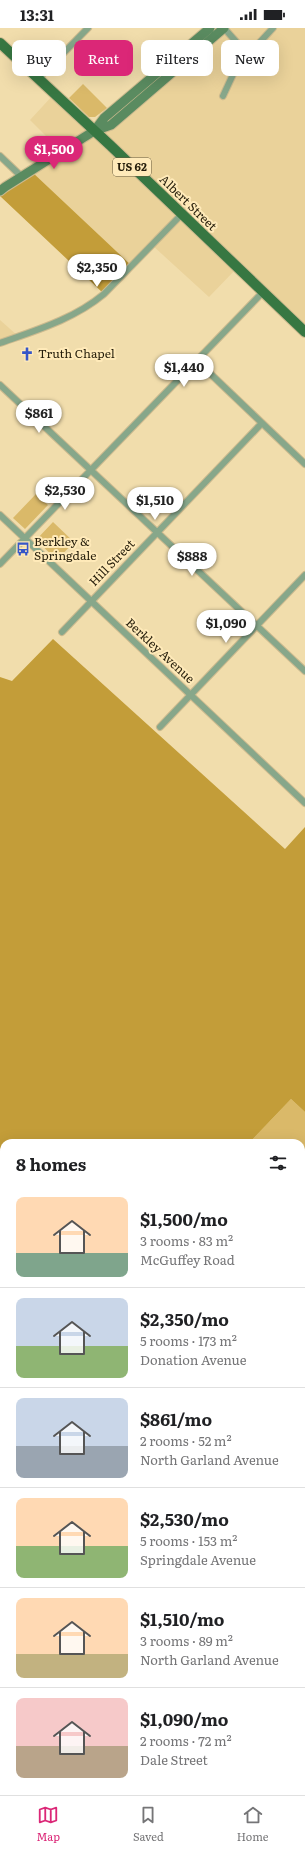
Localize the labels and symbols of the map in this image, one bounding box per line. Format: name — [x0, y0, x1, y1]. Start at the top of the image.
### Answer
pin: $1,500 — [21, 136, 87, 170]
road number: US 62 — [113, 158, 151, 176]
street label: Albert Street — [156, 170, 221, 234]
pin: $2,350 — [64, 254, 130, 288]
place label: Truth Chapel — [38, 344, 115, 362]
church icon: Truth Chapel — [19, 346, 35, 362]
pin: $1,440 — [151, 354, 217, 388]
pin: $861 — [15, 400, 63, 434]
pin: $2,530 — [32, 477, 98, 511]
pin: $1,510 — [122, 487, 188, 521]
place label: Berkley & Springdale — [34, 532, 96, 564]
street label: Hill Street — [84, 535, 138, 590]
bus stop icon: Berkley & Springdale — [15, 541, 31, 557]
pin: $888 — [168, 543, 216, 577]
pin: $1,090 — [193, 610, 259, 644]
street label: Berkley Avenue — [122, 614, 199, 687]

